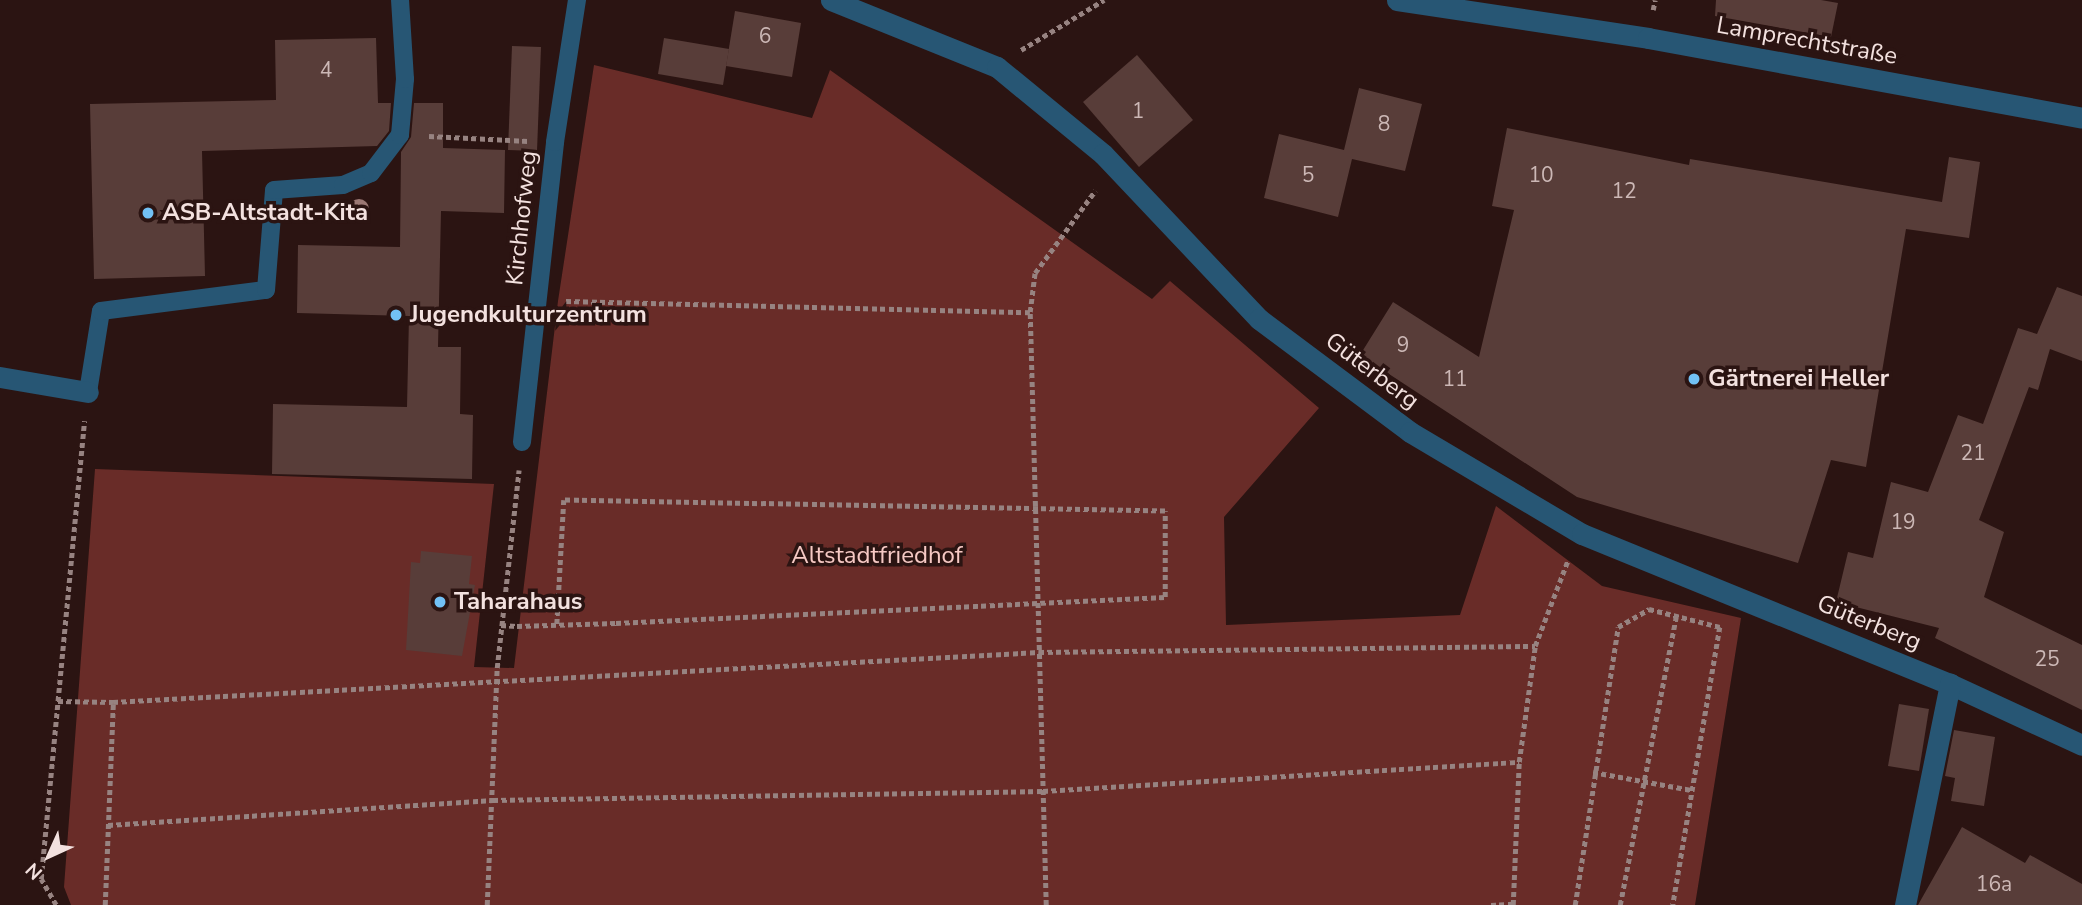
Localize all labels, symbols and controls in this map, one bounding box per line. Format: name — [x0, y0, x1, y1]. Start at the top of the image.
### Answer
street label: Lamprechtstraße — [1714, 11, 1900, 71]
house number: 6 — [759, 23, 771, 49]
house number: 4 — [320, 57, 332, 83]
house number: 1 — [1132, 98, 1144, 124]
house number: 8 — [1378, 111, 1390, 137]
street label: Kirchhofweg — [501, 149, 543, 287]
house number: 5 — [1302, 162, 1314, 188]
house number: 10 — [1528, 162, 1554, 188]
house number: 12 — [1611, 178, 1637, 204]
place label: ASB-Altstadt-Kita — [162, 199, 368, 227]
marker: ASB-Altstadt-Kita — [140, 205, 156, 221]
place label: Jugendkulturzentrum — [410, 301, 647, 329]
marker: Jugendkulturzentrum — [388, 307, 404, 323]
street label: Güterberg — [1319, 326, 1425, 416]
house number: 9 — [1397, 332, 1409, 358]
place label: Gärtnerei Heller — [1708, 365, 1889, 393]
house number: 11 — [1442, 366, 1468, 392]
marker: Gärtnerei Heller — [1686, 371, 1702, 387]
house number: 21 — [1960, 440, 1986, 466]
house number: 19 — [1890, 509, 1916, 535]
park label: Altstadtfriedhof — [791, 542, 963, 570]
place label: Taharahaus — [454, 588, 583, 616]
street label: Güterberg — [1813, 589, 1925, 657]
marker: Taharahaus — [432, 594, 448, 610]
house number: 25 — [2034, 646, 2060, 672]
north arrow — [14, 821, 84, 891]
text: N — [20, 857, 48, 885]
house number: 16a — [1976, 871, 2012, 897]

